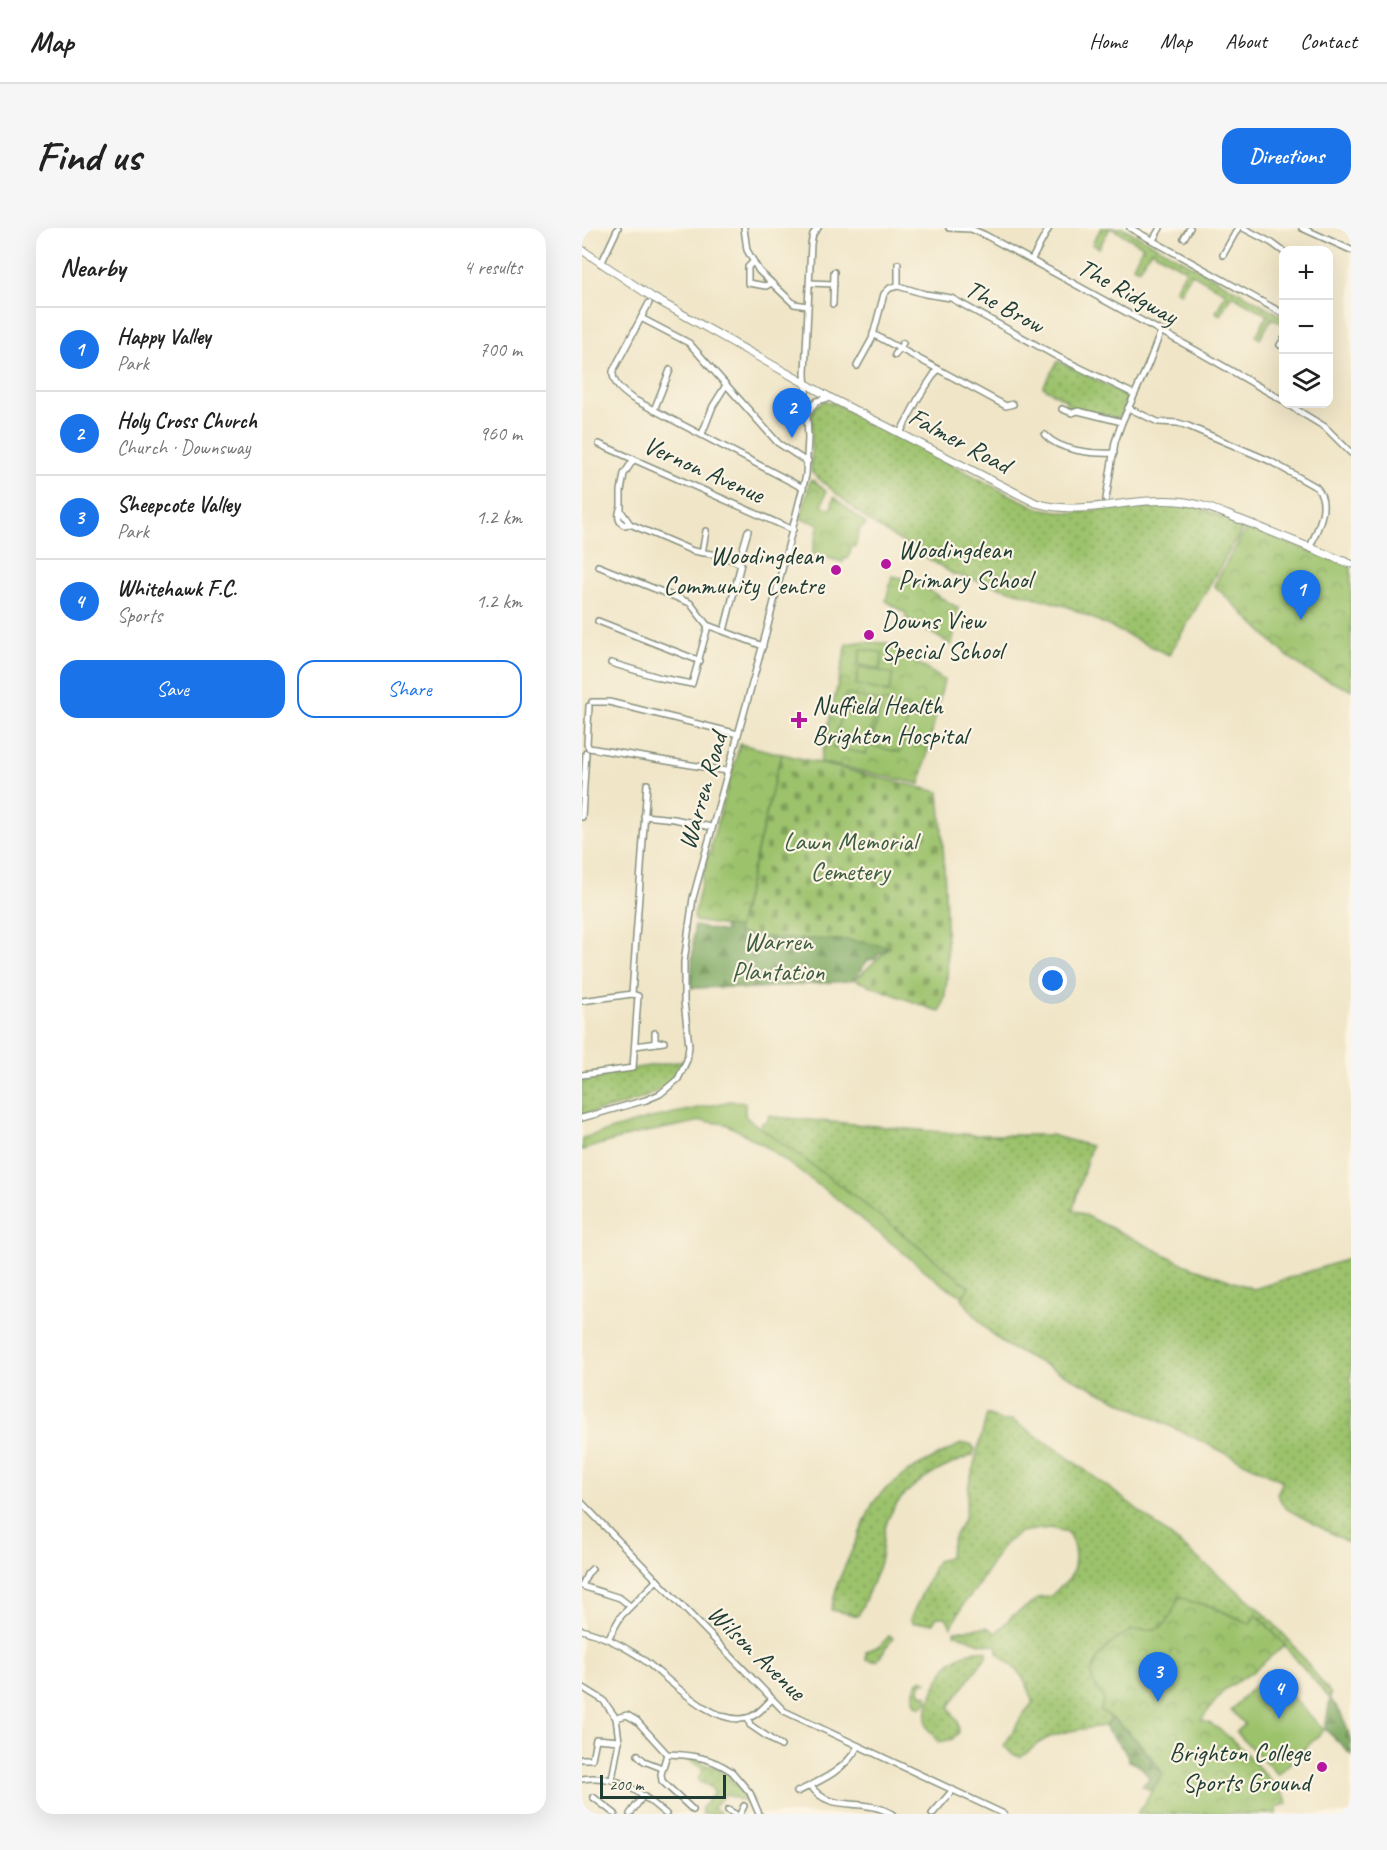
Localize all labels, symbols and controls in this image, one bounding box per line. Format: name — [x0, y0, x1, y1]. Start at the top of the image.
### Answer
text: Map — [30, 24, 73, 59]
text: Home — [1089, 28, 1127, 54]
text: Map — [1160, 28, 1192, 54]
text: About — [1225, 28, 1267, 54]
text: Contact — [1300, 28, 1357, 54]
button: Directions — [1222, 128, 1351, 184]
text: Find us — [36, 130, 141, 183]
map controls — [1279, 246, 1333, 408]
button: + — [1279, 246, 1333, 300]
street label: The Ridgway — [1072, 250, 1185, 333]
text: Nearby — [60, 251, 125, 284]
text: 4 results — [463, 255, 522, 280]
street label: The Brow — [960, 272, 1052, 342]
button: − — [1279, 300, 1333, 354]
text: Happy Valley — [117, 323, 211, 351]
text: 1 — [75, 337, 84, 362]
text: 700 m — [479, 337, 522, 362]
text: Park — [117, 351, 149, 376]
button: layers — [1279, 354, 1333, 408]
pin: 2 — [772, 388, 812, 438]
street label: Falmer Road — [903, 400, 1020, 483]
text: Holy Cross Church — [117, 407, 257, 435]
text: 2 — [75, 421, 84, 446]
text: 960 m — [479, 421, 522, 446]
street label: Vernon Avenue — [638, 428, 771, 511]
text: Church · Downsway — [117, 435, 250, 460]
text: Sheepcote Valley — [117, 491, 239, 519]
text: 3 — [75, 505, 84, 530]
text: 1.2 km — [476, 505, 522, 530]
text: Park — [117, 519, 149, 544]
place label: Woodingdean Primary School — [898, 533, 1036, 596]
place label: Woodingdean Community Centre — [663, 539, 826, 602]
marker: Woodingdean Primary School — [879, 557, 893, 571]
marker: Woodingdean Community Centre — [829, 563, 843, 577]
pin: 1 — [1282, 570, 1320, 620]
text: Whitehawk F.C. — [117, 575, 237, 603]
text: 4 — [75, 589, 84, 614]
text: 1.2 km — [476, 589, 522, 614]
text: Sports — [117, 603, 162, 628]
place label: Downs View Special School — [881, 604, 1008, 667]
marker: Downs View Special School — [862, 628, 876, 642]
button: Save — [60, 660, 285, 718]
button: Share — [297, 660, 522, 718]
place label: Nuffield Health Brighton Hospital — [812, 689, 972, 752]
marker: Nuffield Health Brighton Hospital — [790, 711, 808, 729]
street label: Warren Road — [670, 725, 736, 853]
park label: Lawn Memorial Cemetery — [783, 825, 921, 888]
park label: Warren Plantation — [731, 925, 825, 988]
your location — [1038, 966, 1067, 995]
street label: Wilson Avenue — [700, 1597, 814, 1709]
pin: 3 — [1138, 1652, 1178, 1702]
pin: 4 — [1260, 1670, 1298, 1719]
place label: Brighton College Sports Ground — [1169, 1736, 1314, 1799]
marker: Brighton College Sports Ground — [1315, 1760, 1329, 1774]
scale bar — [600, 1772, 726, 1800]
text: 200 m — [609, 1775, 643, 1795]

